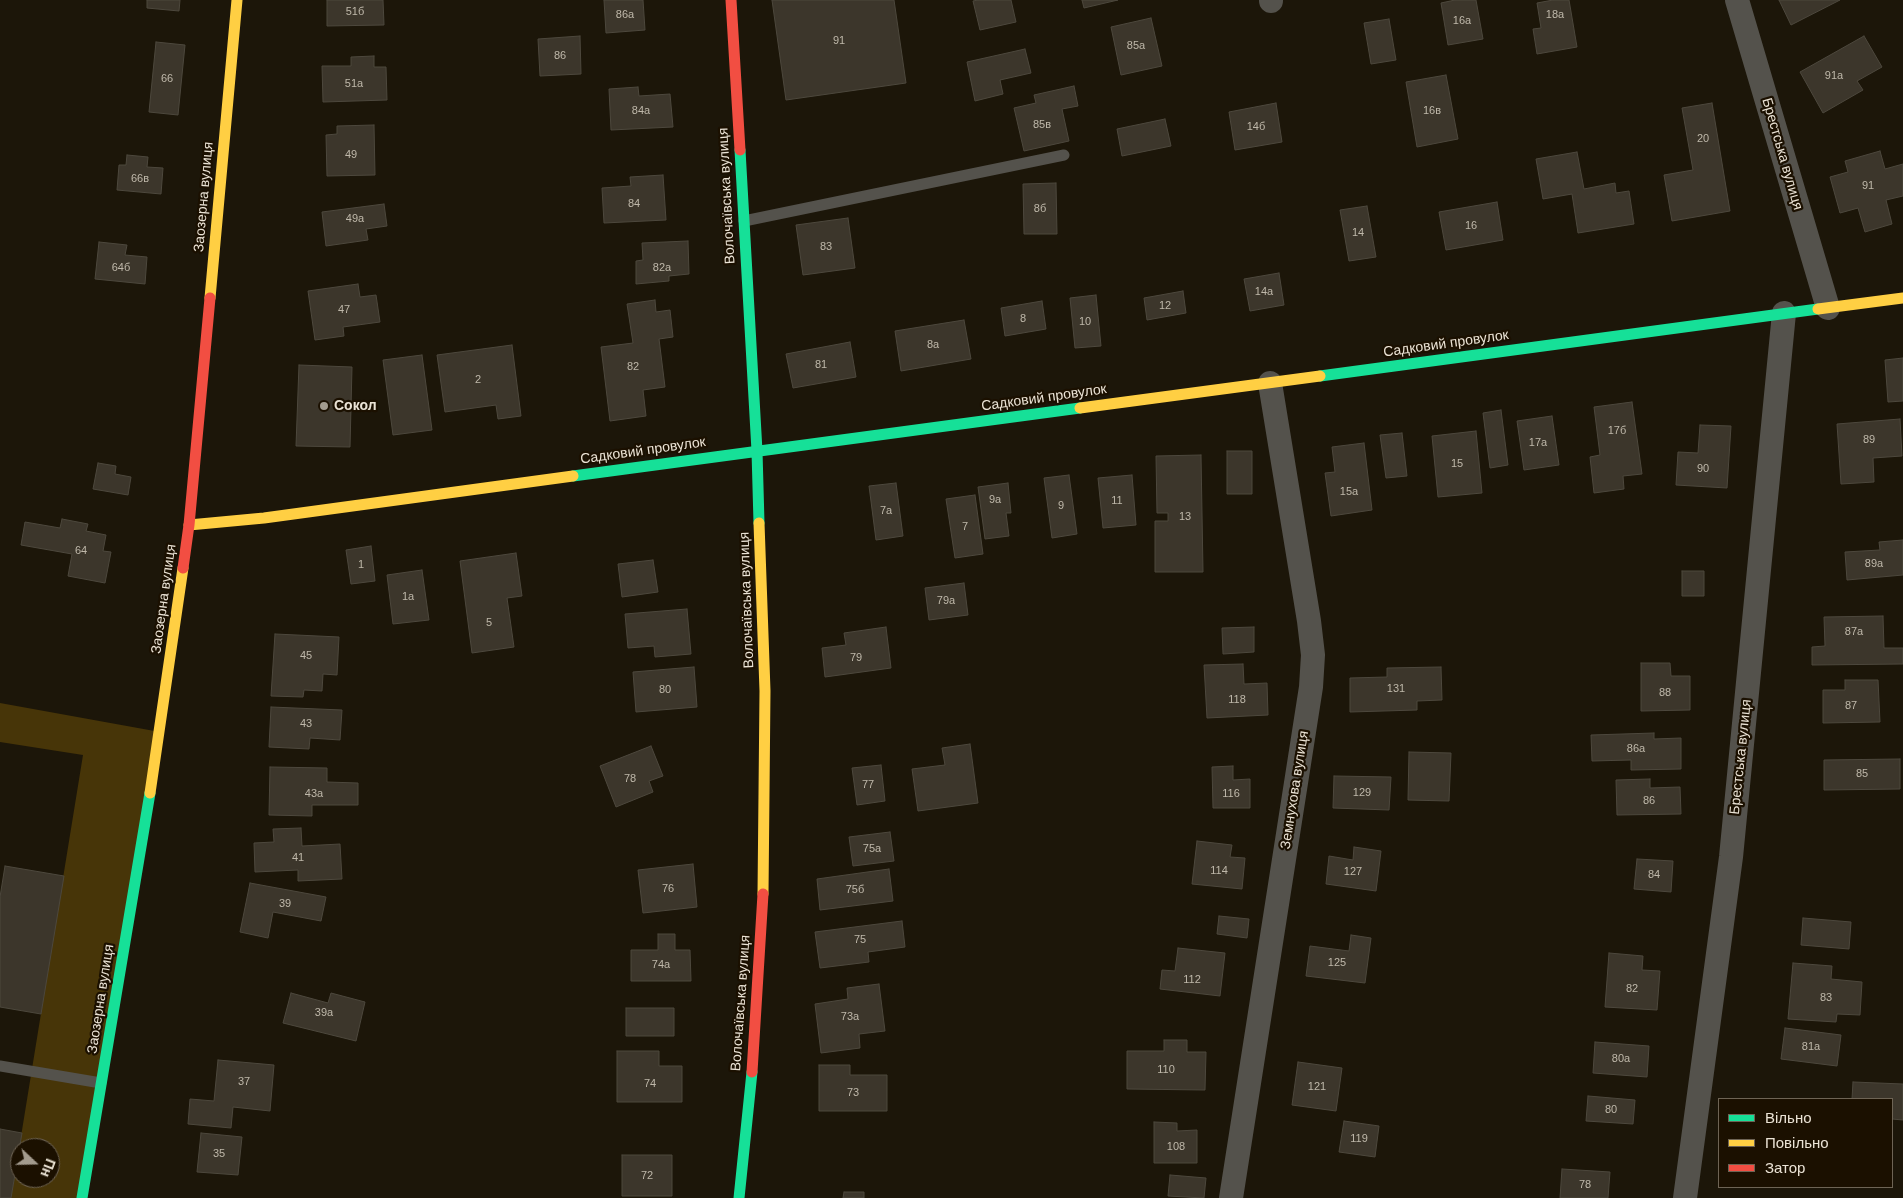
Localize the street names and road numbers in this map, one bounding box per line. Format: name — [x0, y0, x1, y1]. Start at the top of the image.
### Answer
street label: Брестська вулиця — [1758, 96, 1806, 212]
street label: Волочаївська вулиця — [715, 127, 739, 265]
street label: Заозерна вулиця — [191, 141, 217, 253]
street label: Садковий провулок — [1382, 327, 1510, 361]
street label: Садковий провулок — [980, 381, 1108, 415]
street label: Садковий провулок — [579, 434, 707, 468]
street label: Волочаївська вулиця — [736, 531, 758, 669]
street label: Заозерна вулиця — [148, 543, 180, 655]
street label: Брестська вулиця — [1727, 699, 1755, 815]
street label: Земнухова вулиця — [1277, 730, 1313, 850]
street label: Волочаївська вулиця — [728, 934, 754, 1072]
street label: Заозерна вулиця — [84, 943, 118, 1055]

